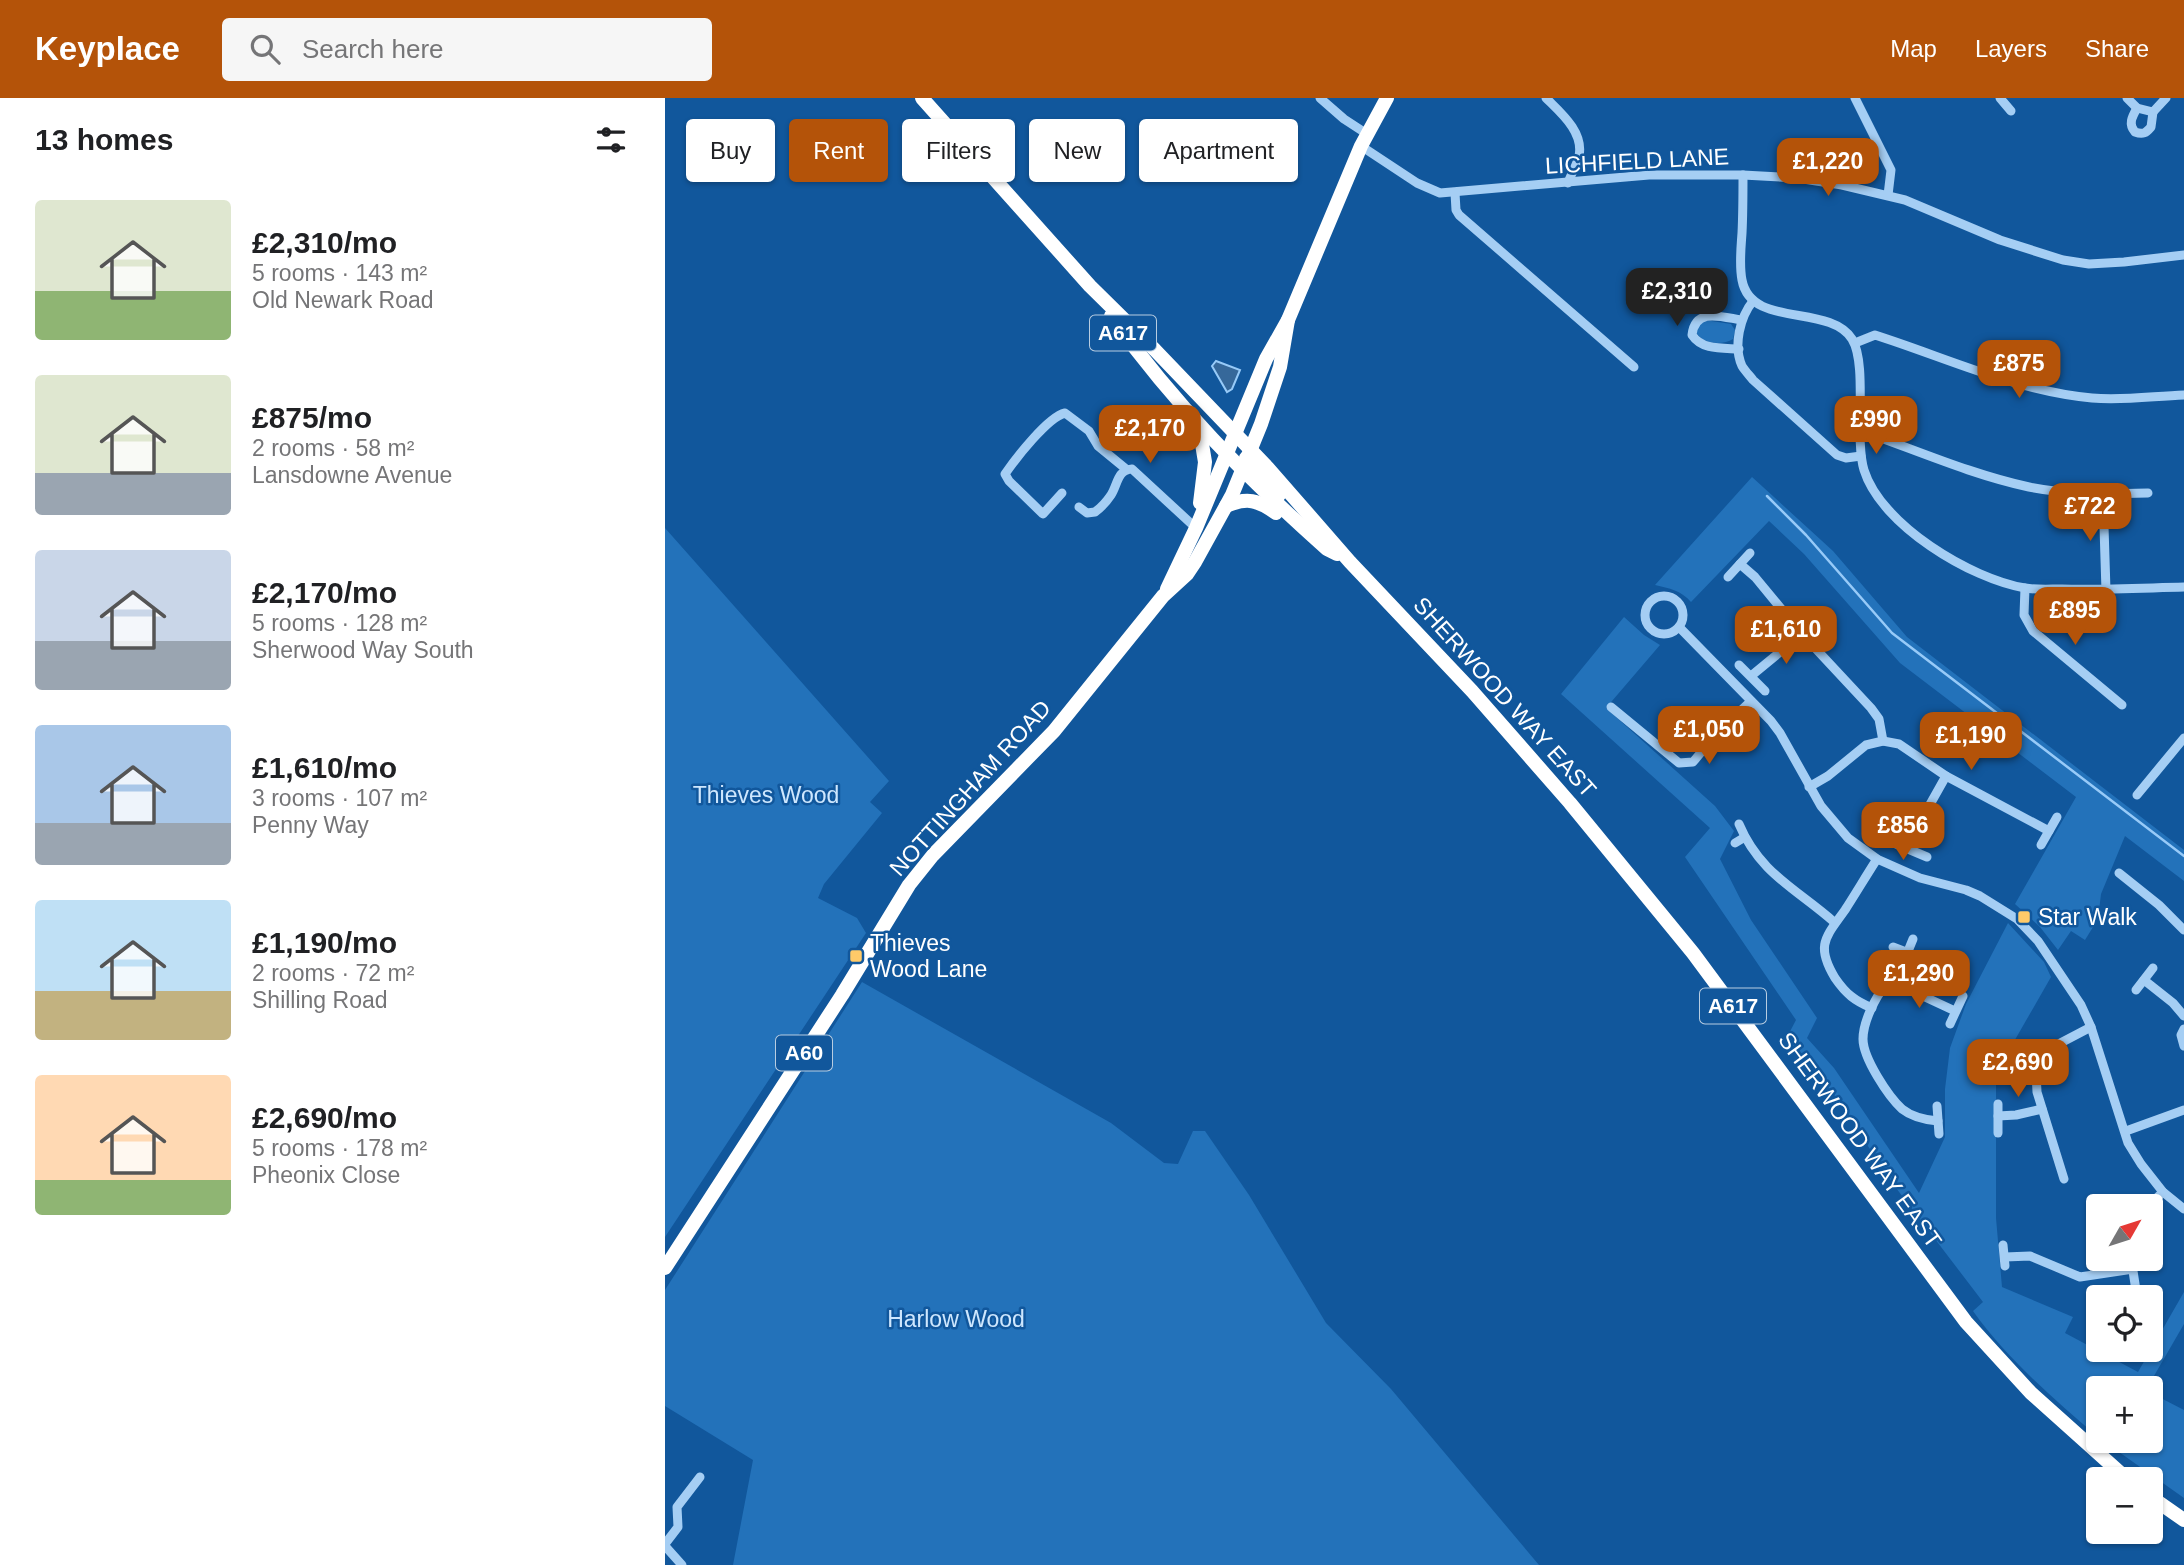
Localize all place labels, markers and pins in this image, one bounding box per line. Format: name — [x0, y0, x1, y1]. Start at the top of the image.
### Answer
pin: £1,220 — [1771, 139, 1885, 198]
pin: £2,310 — [1620, 268, 1734, 328]
pin: £875 — [1978, 341, 2060, 400]
pin: £990 — [1835, 396, 1917, 456]
pin: £2,170 — [1093, 406, 1207, 465]
pin: £722 — [2049, 484, 2131, 543]
pin: £895 — [2034, 588, 2116, 647]
pin: £1,610 — [1729, 606, 1843, 666]
pin: £1,050 — [1652, 706, 1766, 766]
pin: £1,190 — [1914, 712, 2028, 772]
pin: £856 — [1862, 802, 1944, 862]
place label: Star Walk — [2038, 904, 2137, 930]
marker: Star Walk — [2016, 909, 2032, 925]
place label: Thieves Wood Lane — [870, 930, 987, 982]
marker: Thieves Wood Lane — [848, 948, 864, 964]
pin: £1,290 — [1862, 950, 1976, 1010]
pin: £2,690 — [1961, 1040, 2075, 1099]

